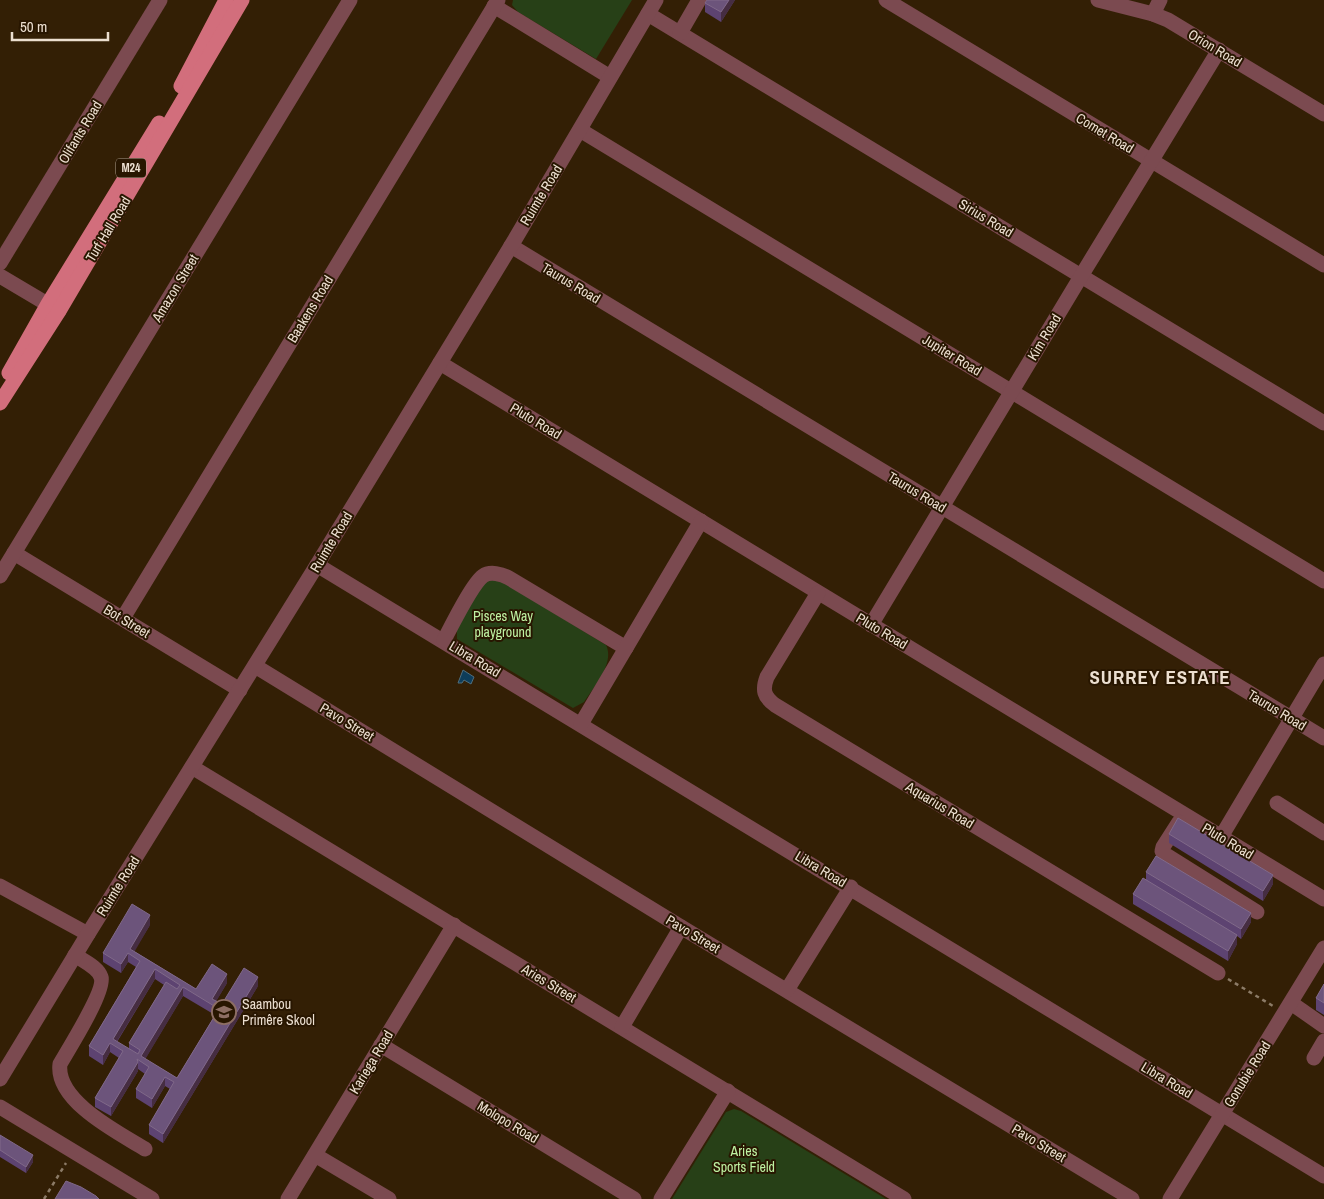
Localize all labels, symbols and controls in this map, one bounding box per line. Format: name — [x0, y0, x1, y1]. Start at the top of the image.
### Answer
scale bar — [12, 10, 109, 42]
text: 50 m — [20, 16, 47, 37]
street label: Orion Road — [1185, 25, 1245, 71]
street label: Olifants Road — [54, 97, 106, 167]
street label: Comet Road — [1073, 109, 1137, 157]
road number: M24 — [116, 158, 146, 178]
street label: Ruimte Road — [516, 161, 566, 229]
street label: Turf Hall Road — [81, 193, 135, 265]
street label: Sirius Road — [955, 195, 1017, 241]
street label: Amazon Street — [147, 251, 202, 326]
street label: Taurus Road — [538, 258, 604, 308]
street label: Baakens Road — [283, 272, 337, 346]
street label: Kim Road — [1023, 310, 1065, 364]
street label: Jupiter Road — [919, 330, 985, 380]
street label: Pluto Road — [507, 399, 565, 443]
street label: Taurus Road — [884, 467, 950, 517]
street label: Ruimte Road — [306, 508, 356, 576]
street label: Bot Street — [100, 600, 154, 642]
park label: Pisces Way playground — [473, 607, 533, 641]
street label: Pluto Road — [853, 609, 911, 653]
street label: Libra Road — [446, 637, 504, 681]
district label: SURREY ESTATE — [1089, 664, 1231, 690]
street label: Taurus Road — [1244, 685, 1310, 735]
street label: Pavo Street — [317, 699, 377, 745]
street label: Aquarius Road — [902, 777, 977, 832]
street label: Pluto Road — [1199, 819, 1257, 863]
street label: Libra Road — [792, 847, 850, 891]
street label: Ruimte Road — [92, 853, 144, 919]
street label: Pavo Street — [663, 911, 723, 957]
street label: Aries Street — [518, 959, 580, 1006]
place label: Saambou Primêre Skool — [242, 995, 315, 1029]
school or university icon: Saambou Primêre Skool — [211, 999, 237, 1025]
street label: Kariega Road — [345, 1027, 397, 1097]
street label: Gonubie Road — [1220, 1038, 1274, 1110]
street label: Libra Road — [1138, 1058, 1196, 1102]
street label: Molopo Road — [474, 1097, 542, 1147]
street label: Pavo Street — [1009, 1120, 1069, 1166]
park label: Aries Sports Field — [713, 1142, 775, 1176]

